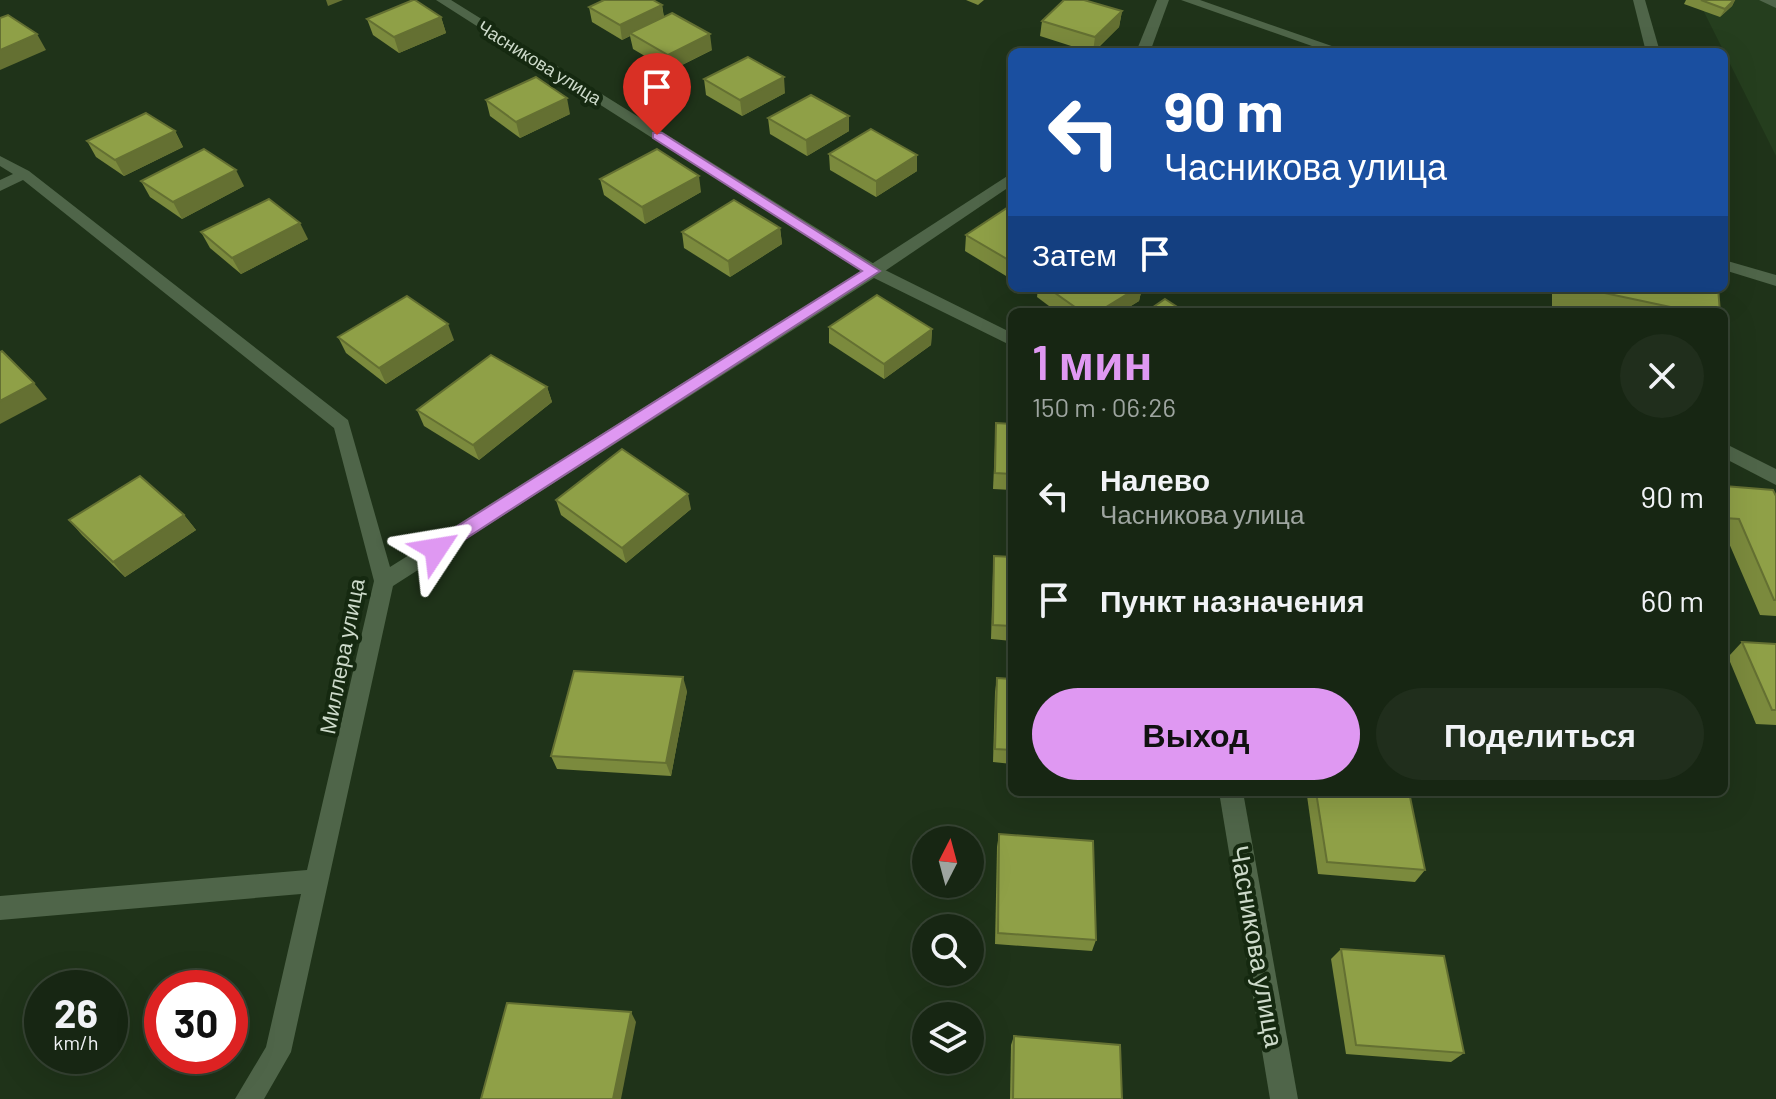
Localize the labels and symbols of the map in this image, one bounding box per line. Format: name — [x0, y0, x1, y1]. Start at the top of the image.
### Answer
street label: Часникова улица — [474, 15, 607, 109]
pin — [623, 53, 691, 135]
position arrow — [394, 507, 478, 591]
street label: Миллера улица — [313, 575, 370, 736]
north arrow — [912, 826, 984, 898]
street label: Часникова улица — [1225, 843, 1291, 1050]
speed limit sign: 30 — [144, 970, 248, 1074]

